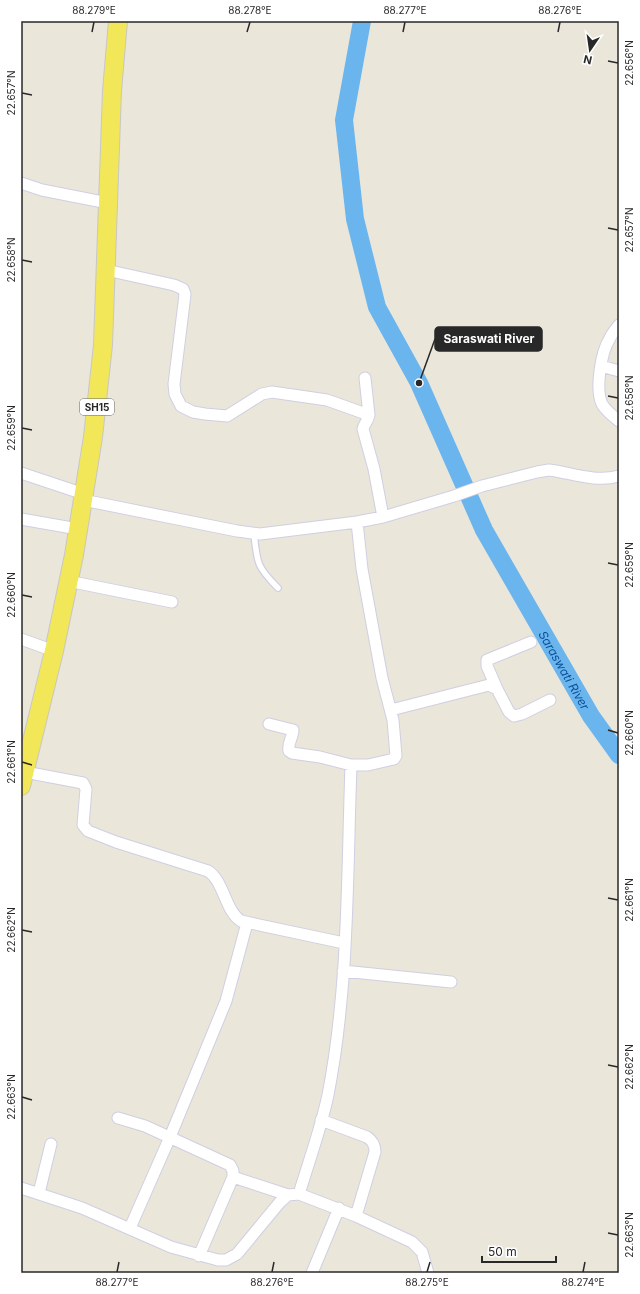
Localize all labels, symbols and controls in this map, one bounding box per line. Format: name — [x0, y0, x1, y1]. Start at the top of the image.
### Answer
text: 88.279°E — [72, 4, 116, 16]
text: 88.278°E — [228, 4, 272, 16]
text: 88.277°E — [383, 4, 427, 16]
text: 88.276°E — [538, 4, 582, 16]
north arrow — [570, 30, 610, 70]
text: 22.656°N — [623, 40, 635, 86]
text: N — [582, 52, 593, 68]
text: 22.657°N — [5, 71, 17, 115]
text: 22.657°N — [623, 208, 635, 252]
text: 22.658°N — [5, 237, 17, 283]
callout: Saraswati River — [435, 327, 542, 351]
text: Saraswati River — [443, 331, 535, 346]
text: 22.658°N — [623, 375, 635, 421]
road number: SH15 — [80, 399, 114, 415]
text: 22.659°N — [5, 405, 17, 451]
text: 22.659°N — [623, 542, 635, 588]
text: 22.660°N — [5, 572, 17, 618]
water label: Saraswati River — [536, 628, 593, 713]
text: 22.660°N — [623, 710, 635, 756]
text: 22.661°N — [5, 740, 17, 784]
text: 22.661°N — [623, 878, 635, 922]
text: 22.662°N — [5, 907, 17, 953]
text: 22.662°N — [623, 1044, 635, 1090]
text: 22.663°N — [5, 1074, 17, 1120]
text: 22.663°N — [623, 1212, 635, 1258]
scale bar — [482, 1238, 556, 1264]
text: 50 m — [488, 1244, 517, 1259]
text: 88.277°E — [95, 1276, 139, 1288]
text: 88.276°E — [250, 1276, 294, 1288]
text: 88.275°E — [405, 1276, 449, 1288]
text: 88.274°E — [561, 1276, 605, 1288]

